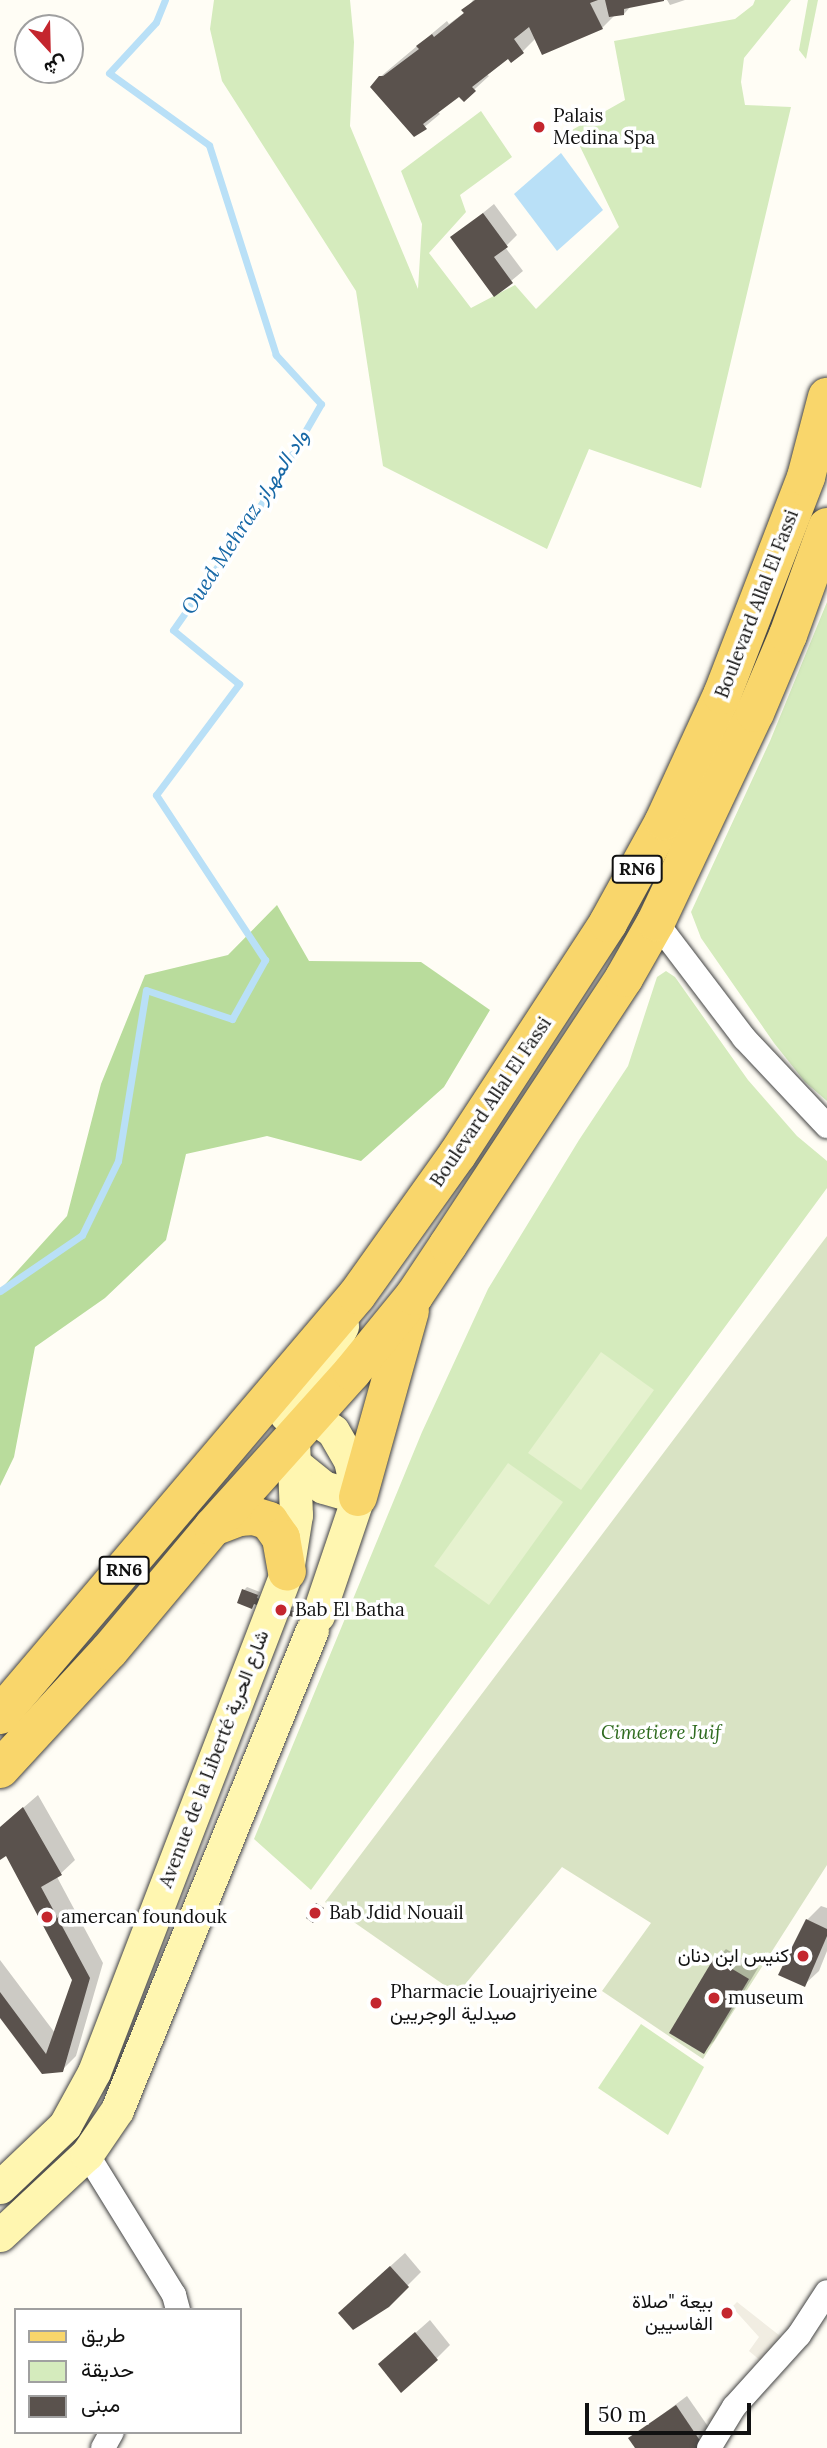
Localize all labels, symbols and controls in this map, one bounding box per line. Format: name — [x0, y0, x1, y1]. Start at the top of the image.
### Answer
north arrow — [14, 14, 84, 84]
text: ش — [41, 51, 71, 82]
place label: Palais Medina Spa — [553, 105, 655, 149]
marker: Palais Medina Spa — [531, 119, 547, 135]
water label: Oued Mehraz واد المهراز — [176, 425, 314, 619]
street label: Boulevard Allal El Fassi — [711, 507, 803, 701]
road number: RN6 — [611, 854, 663, 884]
street label: Boulevard Allal El Fassi — [426, 1013, 556, 1191]
road number: RN6 — [98, 1555, 150, 1584]
place label: Bab El Batha — [295, 1599, 405, 1621]
marker: Bab El Batha — [273, 1602, 289, 1618]
street label: Avenue de la Liberté شارع الحرية — [154, 1627, 274, 1891]
park label: Cimetiere Juif — [601, 1722, 721, 1744]
place label: Bab Jdid Nouail — [329, 1902, 464, 1924]
marker: Bab Jdid Nouail — [307, 1905, 323, 1921]
place label: amercan foundouk — [61, 1906, 227, 1928]
marker: amercan foundouk — [39, 1909, 55, 1925]
place label: كنيس ابن دنان — [678, 1945, 789, 1967]
marker: كنيس ابن دنان — [795, 1948, 811, 1964]
place label: Pharmacie Louajriyeine صيدلية الوجريين — [390, 1981, 597, 2025]
place label: museum — [728, 1987, 804, 2009]
marker: museum — [706, 1990, 722, 2006]
marker: Pharmacie Louajriyeine صيدلية الوجريين — [368, 1995, 384, 2011]
place label: بيعة "صلاة الفاسيين — [632, 2291, 713, 2335]
marker: بيعة "صلاة الفاسيين — [719, 2305, 735, 2321]
legend — [14, 2308, 242, 2434]
text: طريق — [81, 2321, 126, 2348]
text: حديقة — [81, 2356, 134, 2383]
scale bar — [589, 2388, 755, 2432]
text: مبنى — [81, 2391, 120, 2418]
text: 50 m — [598, 2401, 647, 2428]

